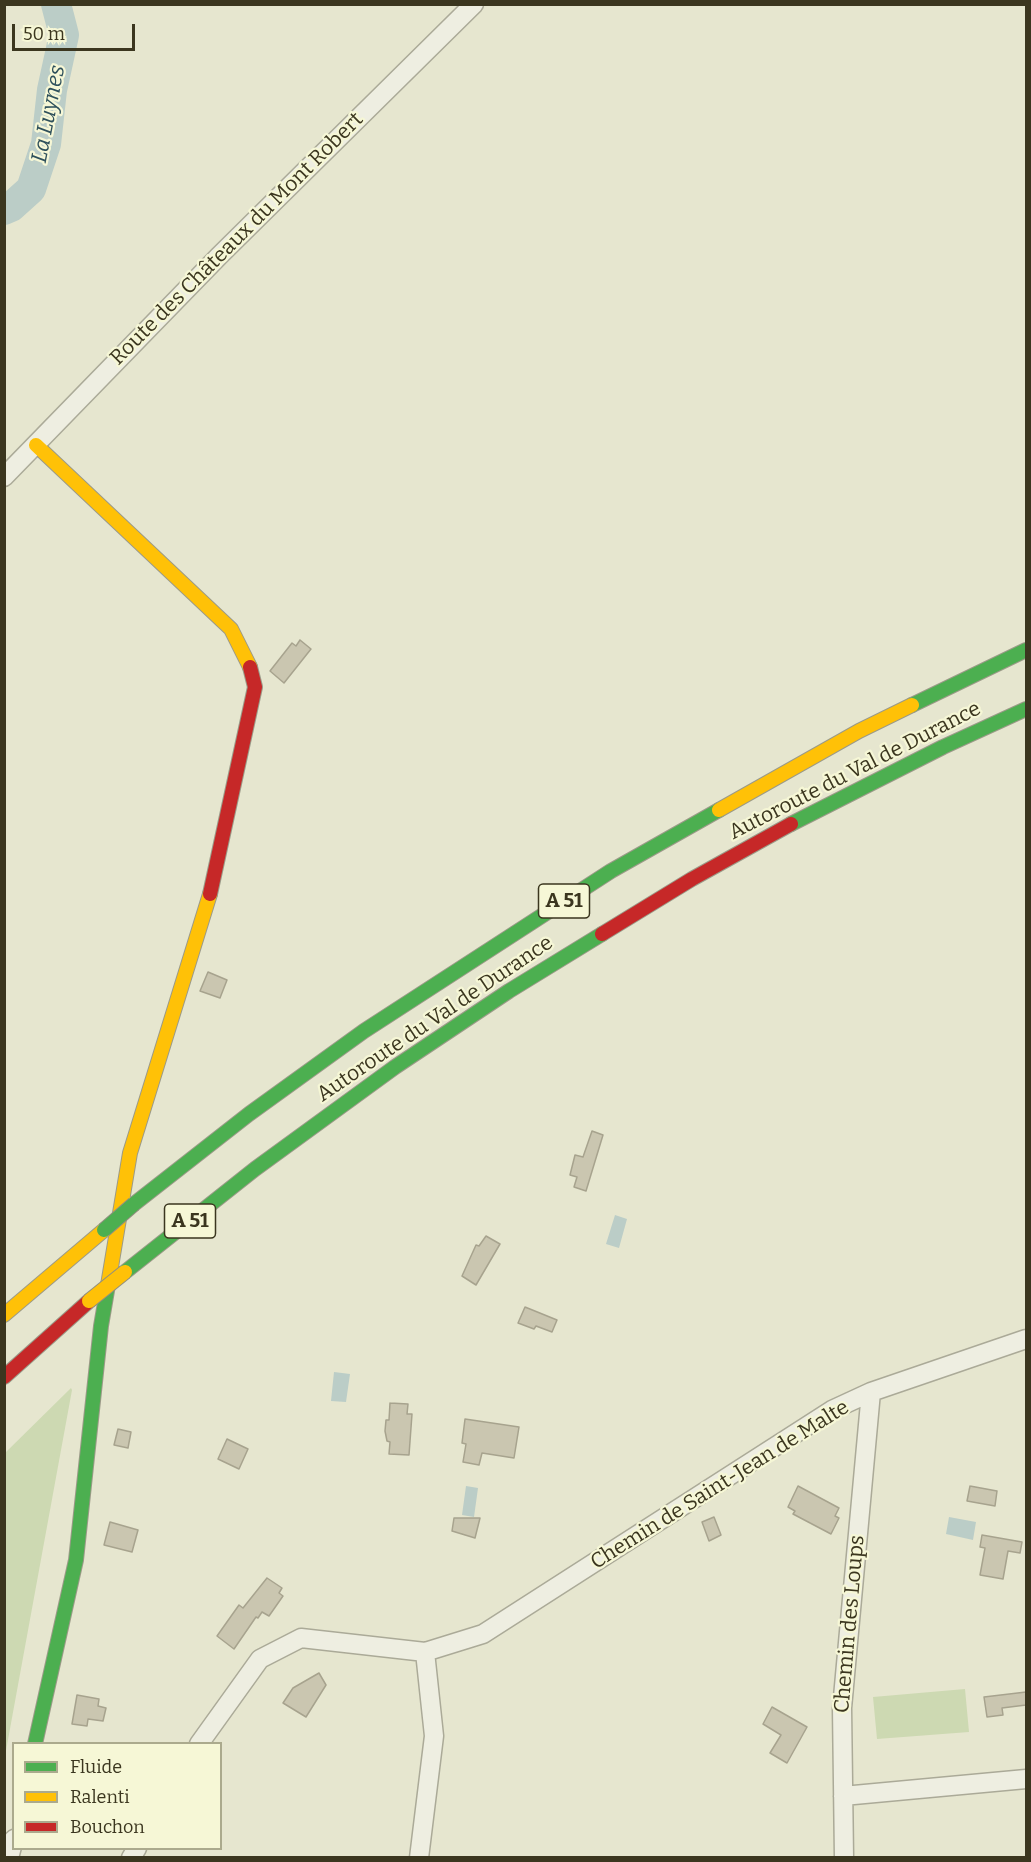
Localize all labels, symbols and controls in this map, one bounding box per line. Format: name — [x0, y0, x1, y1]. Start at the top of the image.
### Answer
scale bar — [15, 12, 138, 50]
text: 50 m — [23, 23, 65, 45]
water label: La Luynes — [27, 63, 71, 165]
street label: Route des Châteaux du Mont Robert — [105, 107, 369, 371]
street label: Autoroute du Val de Durance — [725, 696, 985, 846]
road number: A 51 — [538, 884, 590, 918]
street label: Autoroute du Val de Durance — [312, 931, 558, 1107]
road number: A 51 — [164, 1204, 216, 1238]
street label: Chemin de Saint-Jean de Malte — [586, 1395, 854, 1575]
street label: Chemin des Loups — [830, 1534, 870, 1714]
legend — [12, 1742, 222, 1850]
text: Fluide — [70, 1756, 122, 1778]
text: Ralenti — [70, 1786, 130, 1808]
text: Bouchon — [70, 1816, 145, 1838]

